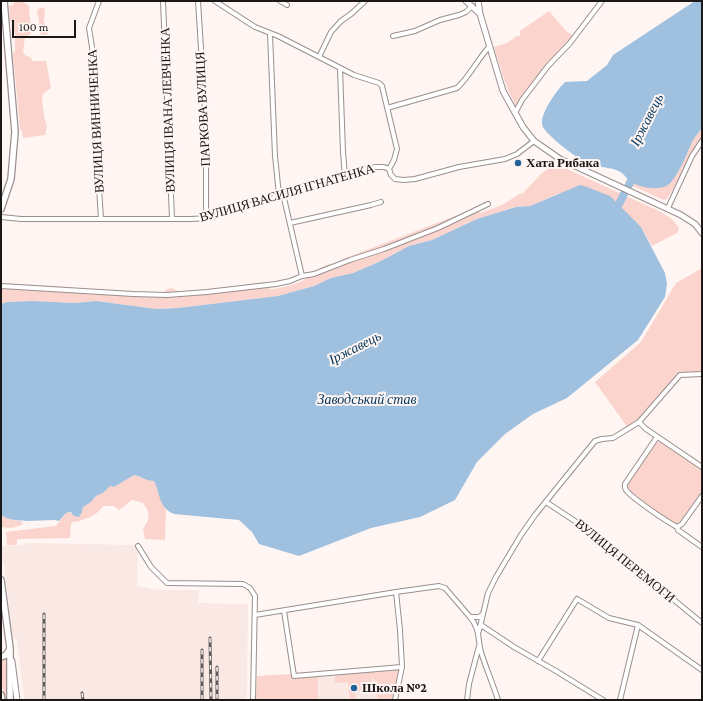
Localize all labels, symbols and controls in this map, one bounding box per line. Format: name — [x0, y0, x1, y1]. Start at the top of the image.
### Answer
scale bar — [14, 12, 78, 38]
text: 100 m — [19, 20, 48, 34]
street label: ВУЛИЦЯ ІВАНА ЛЕВЧЕНКА — [157, 27, 179, 193]
street label: ВУЛИЦЯ ВИННИЧЕНКА — [84, 49, 108, 193]
street label: ПАРКОВА ВУЛИЦЯ — [192, 51, 214, 167]
water label: Іржавець — [627, 91, 667, 149]
place label: Хата Рибака — [526, 155, 599, 171]
marker: Хата Рибака — [513, 158, 523, 168]
street label: ВУЛИЦЯ ВАСИЛЯ ІГНАТЕНКА — [198, 160, 376, 226]
water label: Іржавець — [326, 328, 384, 368]
water label: Заводський став — [317, 392, 417, 408]
street label: ВУЛИЦЯ ПЕРЕМОГИ — [572, 516, 678, 606]
place label: Школа №2 — [362, 680, 427, 696]
marker: Школа №2 — [349, 683, 359, 693]

